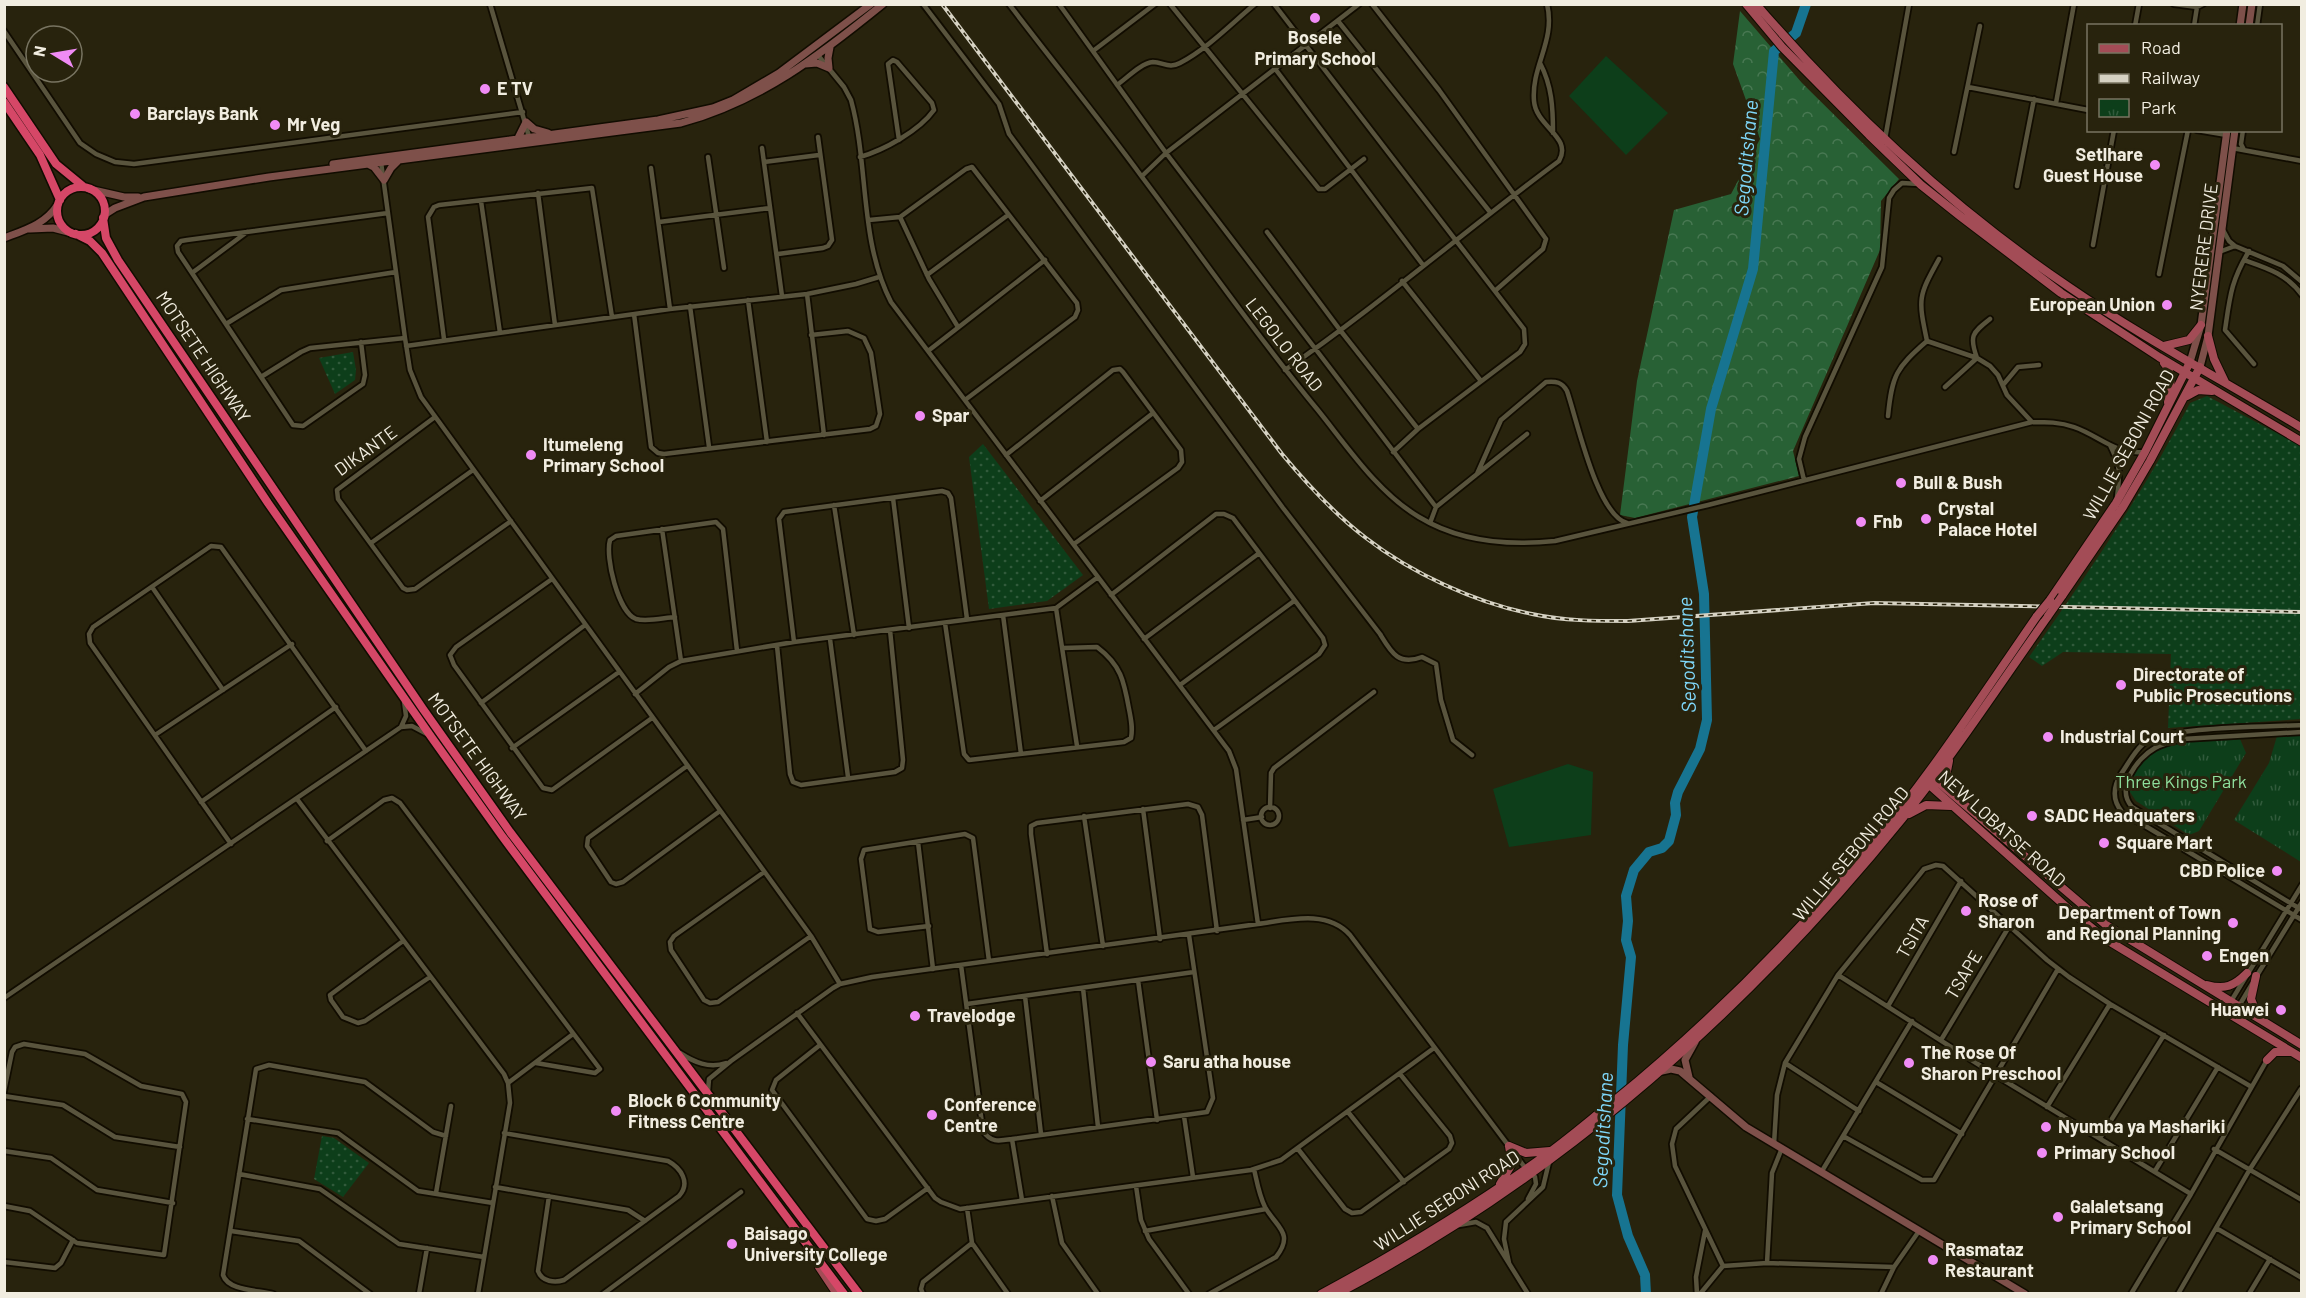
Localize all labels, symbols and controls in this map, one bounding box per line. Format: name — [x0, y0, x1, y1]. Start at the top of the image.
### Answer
marker: Bosele Primary School — [1308, 11, 1322, 25]
north arrow — [24, 24, 84, 84]
legend — [2087, 24, 2282, 132]
place label: Bosele Primary School — [1254, 26, 1376, 69]
text: Road — [2141, 36, 2181, 58]
text: N — [28, 44, 49, 58]
text: Railway — [2141, 66, 2200, 88]
place label: E TV — [497, 77, 533, 99]
marker: E TV — [478, 82, 492, 96]
text: Park — [2141, 96, 2176, 118]
water label: Segoditshane — [1728, 99, 1762, 217]
place label: Barclays Bank — [147, 102, 259, 124]
marker: Barclays Bank — [128, 107, 142, 121]
place label: Mr Veg — [287, 113, 340, 135]
marker: Mr Veg — [268, 118, 282, 132]
place label: Setlhare Guest House — [2043, 143, 2143, 186]
marker: Setlhare Guest House — [2148, 158, 2162, 172]
street label: NYERERE DRIVE — [2184, 182, 2222, 312]
street label: MOTSETE HIGHWAY — [152, 287, 256, 426]
street label: LEGOLO ROAD — [1241, 293, 1328, 396]
place label: European Union — [2030, 293, 2155, 315]
marker: European Union — [2160, 298, 2174, 312]
street label: WILLIE SEBONI ROAD — [2078, 365, 2179, 524]
place label: Spar — [932, 404, 969, 426]
marker: Spar — [913, 409, 927, 423]
street label: DIKANTE — [330, 420, 401, 480]
place label: Itumeleng Primary School — [543, 433, 664, 476]
marker: Itumeleng Primary School — [524, 448, 538, 462]
place label: Bull & Bush — [1913, 471, 2002, 493]
marker: Bull & Bush — [1894, 476, 1908, 490]
place label: Crystal Palace Hotel — [1938, 497, 2037, 540]
place label: Fnb — [1873, 510, 1903, 532]
marker: Crystal Palace Hotel — [1919, 512, 1933, 526]
marker: Fnb — [1854, 515, 1868, 529]
water label: Segoditshane — [1672, 597, 1700, 714]
place label: Directorate of Public Prosecutions — [2133, 663, 2292, 706]
marker: Directorate of Public Prosecutions — [2114, 678, 2128, 692]
street label: MOTSETE HIGHWAY — [424, 688, 532, 825]
place label: Industrial Court — [2060, 725, 2184, 747]
marker: Industrial Court — [2041, 730, 2055, 744]
street label: NEW LOBATSE ROAD — [1934, 765, 2071, 891]
park label: Three Kings Park — [2115, 770, 2247, 792]
street label: WILLIE SEBONI ROAD — [1788, 782, 1913, 925]
place label: SADC Headquaters — [2044, 804, 2195, 826]
marker: SADC Headquaters — [2025, 809, 2039, 823]
place label: Square Mart — [2116, 831, 2213, 853]
marker: Square Mart — [2097, 836, 2111, 850]
place label: CBD Police — [2180, 859, 2265, 881]
marker: CBD Police — [2270, 864, 2284, 878]
place label: Rose of Sharon — [1978, 889, 2038, 932]
place label: Department of Town and Regional Planning — [2046, 901, 2221, 944]
marker: Rose of Sharon — [1959, 904, 1973, 918]
street label: TSITA — [1891, 911, 1933, 962]
marker: Department of Town and Regional Planning — [2226, 916, 2240, 930]
place label: Engen — [2219, 944, 2269, 966]
street label: TSAPE — [1940, 946, 1986, 1003]
marker: Engen — [2200, 949, 2214, 963]
place label: Huawei — [2211, 998, 2269, 1020]
marker: Huawei — [2274, 1003, 2288, 1017]
place label: Travelodge — [927, 1004, 1016, 1026]
marker: Travelodge — [908, 1009, 922, 1023]
place label: The Rose Of Sharon Preschool — [1921, 1041, 2061, 1084]
place label: Saru atha house — [1163, 1050, 1291, 1072]
marker: Saru atha house — [1144, 1055, 1158, 1069]
marker: The Rose Of Sharon Preschool — [1902, 1056, 1916, 1070]
water label: Segoditshane — [1587, 1071, 1617, 1189]
place label: Block 6 Community Fitness Centre — [628, 1089, 781, 1132]
place label: Conference Centre — [944, 1093, 1037, 1136]
marker: Block 6 Community Fitness Centre — [609, 1104, 623, 1118]
marker: Conference Centre — [925, 1108, 939, 1122]
place label: Nyumba ya Mashariki — [2058, 1115, 2225, 1137]
marker: Nyumba ya Mashariki — [2039, 1120, 2053, 1134]
place label: Primary School — [2054, 1141, 2175, 1163]
street label: WILLIE SEBONI ROAD — [1370, 1145, 1523, 1255]
marker: Primary School — [2035, 1146, 2049, 1160]
place label: Galaletsang Primary School — [2070, 1195, 2191, 1238]
marker: Galaletsang Primary School — [2051, 1210, 2065, 1224]
place label: Baisago University College — [744, 1222, 888, 1265]
marker: Baisago University College — [725, 1237, 739, 1251]
place label: Rasmataz Restaurant — [1945, 1238, 2034, 1281]
marker: Rasmataz Restaurant — [1926, 1253, 1940, 1267]

